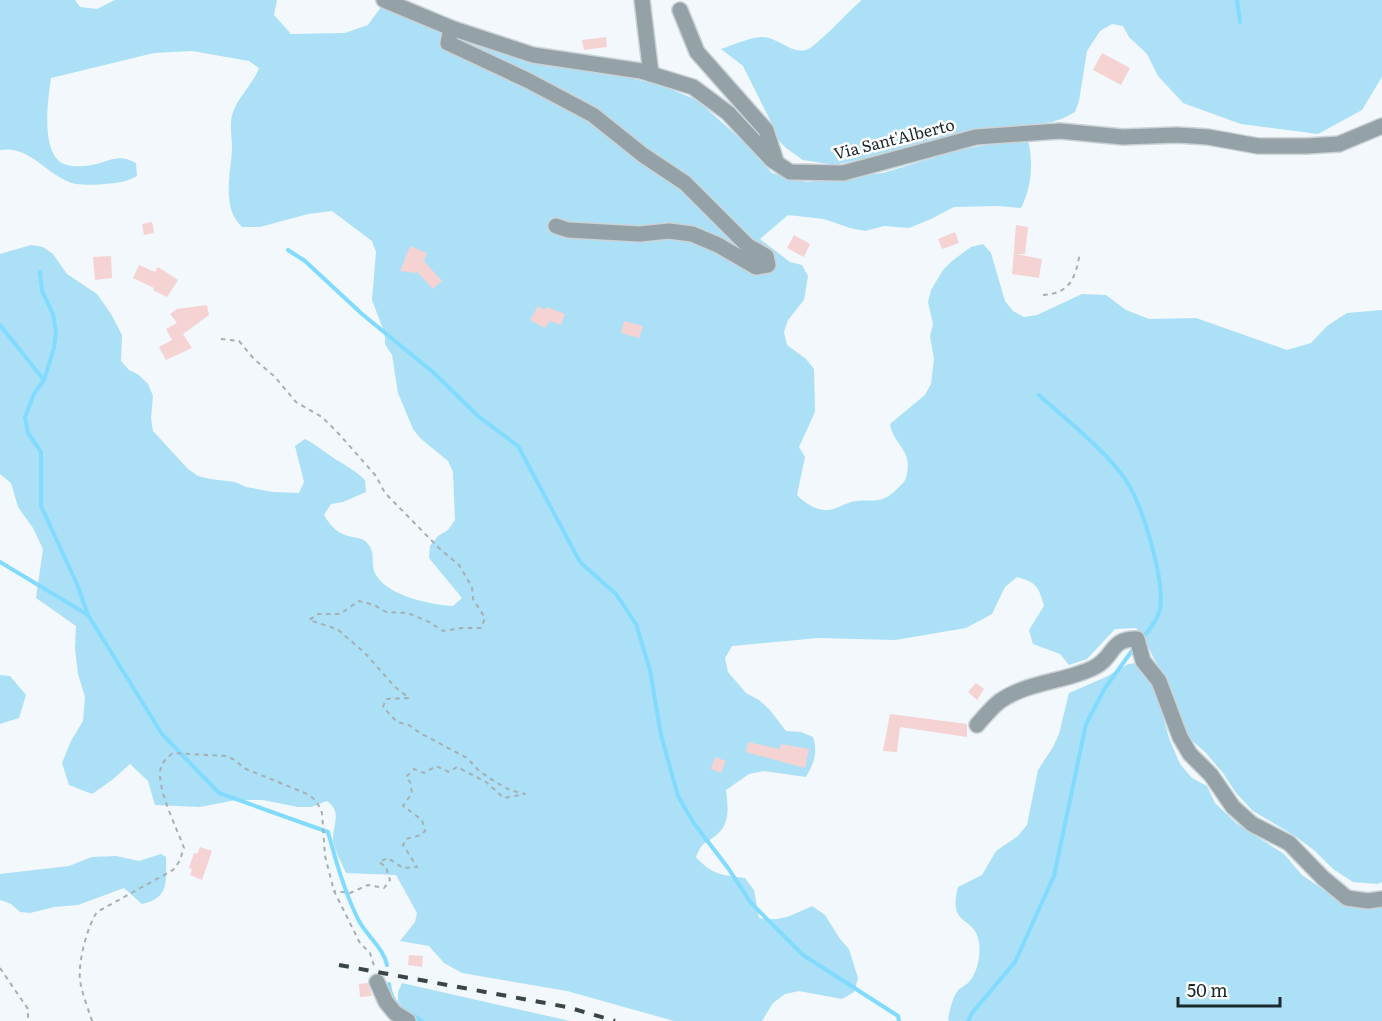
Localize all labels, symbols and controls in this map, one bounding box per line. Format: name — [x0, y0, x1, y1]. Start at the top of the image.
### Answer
street label: Via Sant'Alberto — [831, 111, 957, 165]
scale bar — [1178, 970, 1280, 1008]
text: 50 m — [1187, 976, 1228, 1003]

